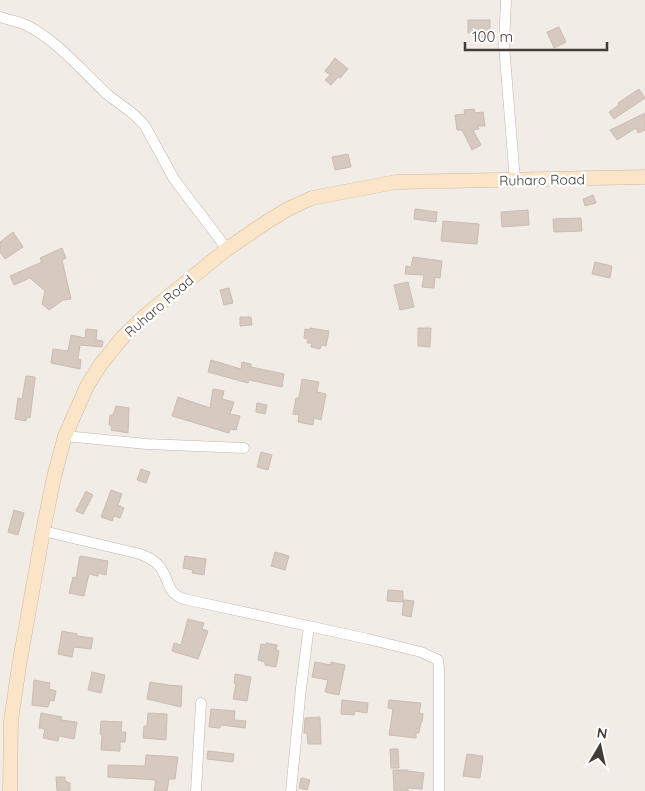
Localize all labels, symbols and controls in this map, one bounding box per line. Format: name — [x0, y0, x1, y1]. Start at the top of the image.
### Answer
scale bar — [465, 20, 608, 52]
text: 100 m — [472, 27, 513, 46]
street label: Ruharo Road — [499, 170, 585, 190]
street label: Ruharo Road — [121, 271, 197, 341]
north arrow — [575, 721, 625, 771]
text: N — [596, 723, 609, 743]

